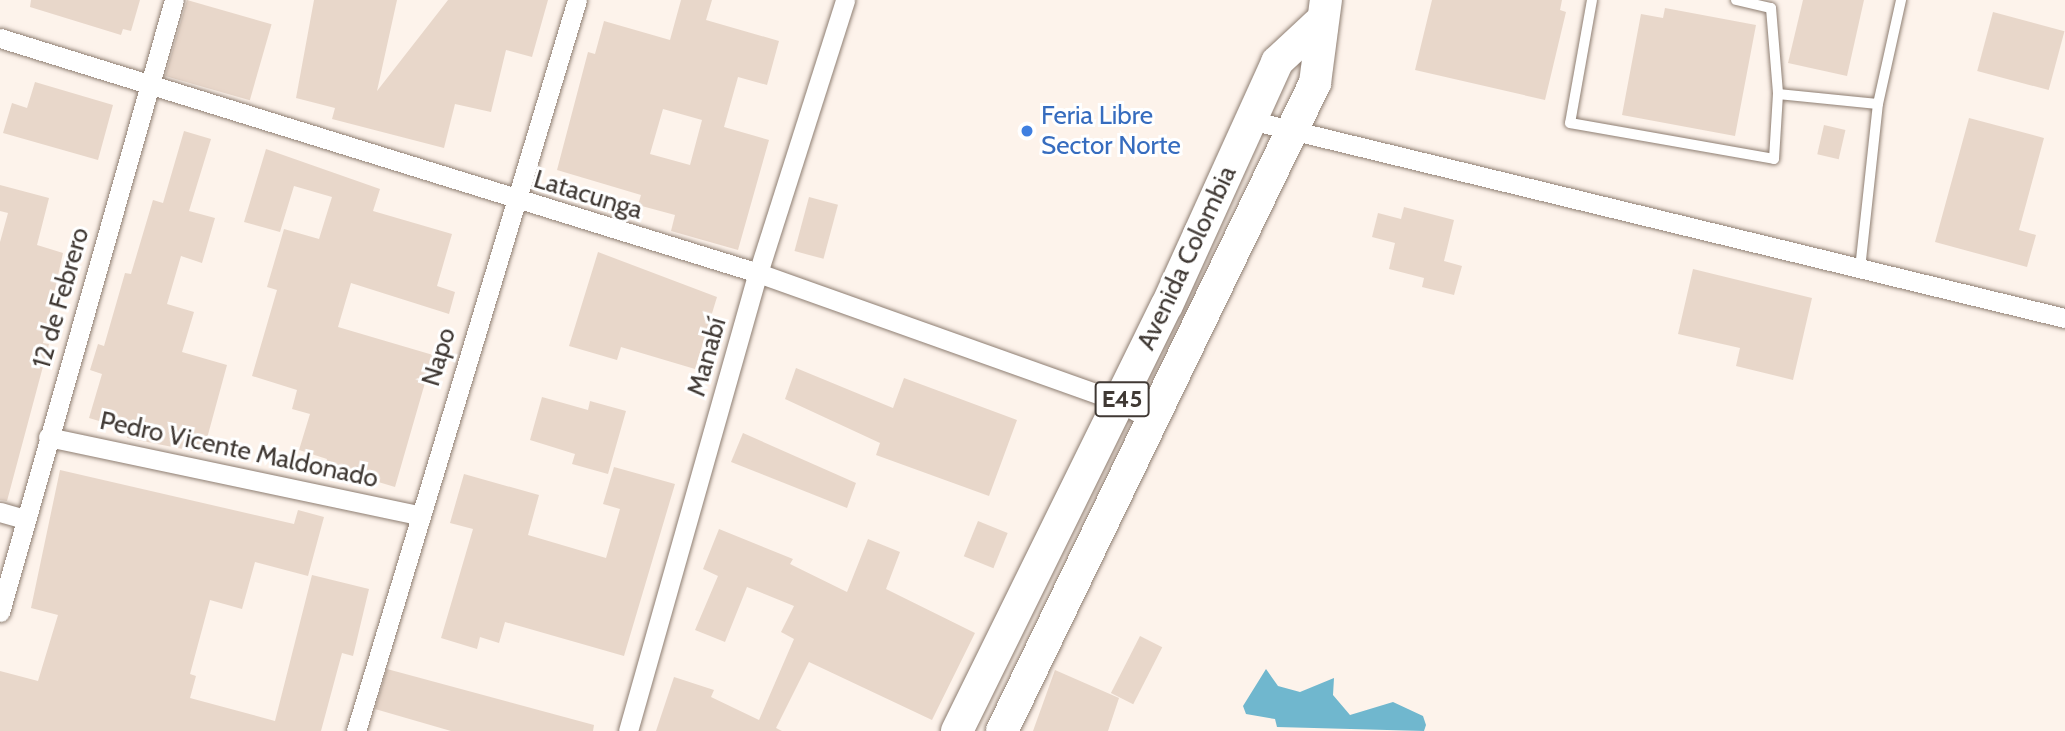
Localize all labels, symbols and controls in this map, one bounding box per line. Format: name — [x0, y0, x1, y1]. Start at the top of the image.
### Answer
place label: Feria Libre Sector Norte — [1041, 100, 1181, 162]
marker: Feria Libre Sector Norte — [1019, 123, 1035, 139]
street label: Avenida Colombia — [1131, 161, 1243, 355]
street label: Latacunga — [530, 164, 646, 226]
street label: 12 de Febrero — [26, 224, 96, 372]
street label: Manabí — [681, 314, 733, 400]
street label: Napo — [415, 324, 463, 390]
road number: E45 — [1094, 378, 1150, 420]
street label: Pedro Vicente Maldonado — [97, 405, 381, 495]

